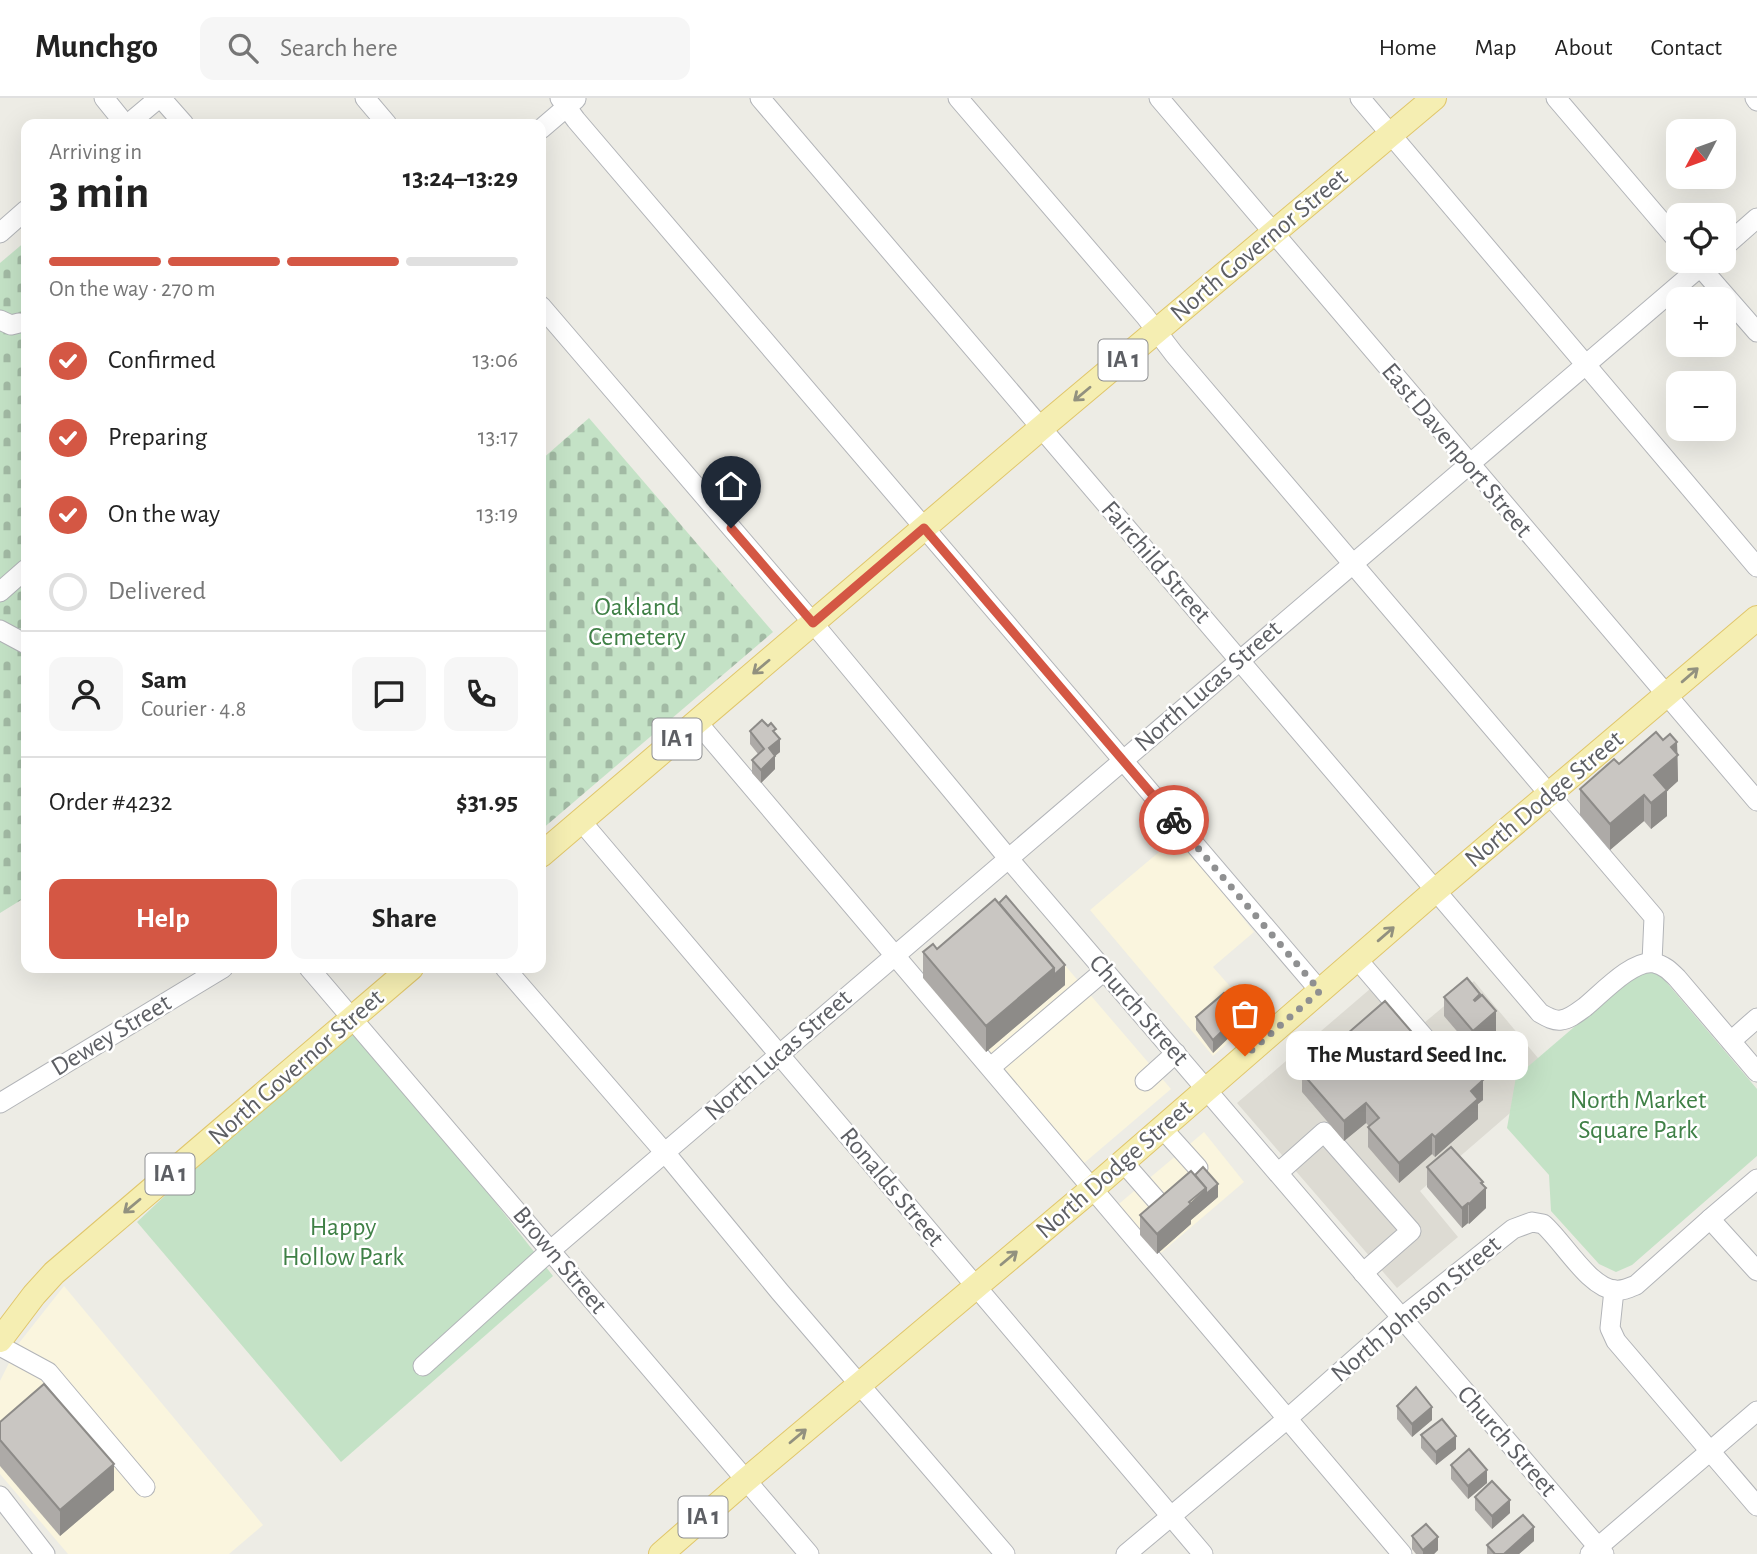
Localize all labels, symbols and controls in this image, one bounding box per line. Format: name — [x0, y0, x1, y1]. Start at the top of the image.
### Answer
search box — [200, 17, 690, 80]
icon: search — [224, 29, 262, 67]
text: Munchgo — [35, 31, 158, 64]
text: Search here — [280, 35, 398, 61]
text: Home — [1379, 36, 1437, 60]
text: Map — [1475, 36, 1517, 60]
text: About — [1555, 36, 1612, 60]
text: Contact — [1650, 36, 1722, 60]
north arrow — [1666, 119, 1736, 189]
map controls — [1666, 119, 1736, 441]
text: Arriving in — [49, 141, 142, 164]
street label: North Governor Street — [1165, 164, 1353, 326]
text: 13:24–13:29 — [403, 165, 518, 191]
text: 3 min — [49, 170, 149, 216]
button: locate — [1666, 203, 1736, 273]
text: On the way · 270 m — [49, 278, 216, 301]
button: + — [1666, 287, 1736, 357]
road number: IA 1 — [1098, 340, 1148, 380]
icon: check — [49, 342, 87, 380]
text: Confirmed — [108, 347, 216, 373]
text: 13:06 — [472, 349, 518, 372]
street label: East Davenport Street — [1377, 358, 1537, 542]
button: − — [1666, 371, 1736, 441]
one-way arrow — [1073, 386, 1091, 402]
icon: check — [49, 419, 87, 457]
text: Preparing — [108, 424, 207, 450]
text: 13:17 — [478, 426, 518, 449]
pin — [701, 456, 761, 528]
icon: home — [712, 467, 750, 505]
icon: check — [49, 496, 87, 534]
street label: Fairchild Street — [1096, 496, 1216, 628]
text: On the way — [108, 501, 220, 527]
text: 13:19 — [477, 503, 518, 526]
text: Delivered — [108, 578, 206, 604]
park label: Oakland Cemetery — [588, 594, 686, 650]
street label: North Lucas Street — [1130, 615, 1286, 757]
button: person — [49, 657, 123, 731]
button: chat — [352, 657, 426, 731]
button: phone — [444, 657, 518, 731]
one-way arrow — [752, 659, 770, 675]
text: Sam — [141, 667, 187, 693]
one-way arrow — [1681, 667, 1699, 683]
text: Courier · 4.8 — [141, 698, 246, 721]
road number: IA 1 — [652, 718, 702, 760]
street label: North Dodge Street — [1460, 726, 1628, 872]
courier — [1139, 785, 1209, 855]
text: Order #4232 — [49, 789, 172, 815]
text: $31.95 — [456, 789, 518, 815]
icon: bike — [1155, 801, 1193, 839]
button: Help — [49, 879, 277, 959]
button: Share — [291, 879, 518, 959]
one-way arrow — [1377, 926, 1395, 942]
street label: Church Street — [1084, 950, 1194, 1070]
street label: North Governor Street — [203, 984, 389, 1150]
street label: North Lucas Street — [700, 984, 856, 1126]
pin — [1215, 984, 1275, 1056]
street label: Dewey Street — [47, 989, 175, 1081]
icon: bag — [1226, 995, 1264, 1033]
callout: The Mustard Seed Inc. — [1287, 1032, 1528, 1080]
text: The Mustard Seed Inc. — [1307, 1044, 1507, 1067]
park label: North Market Square Park — [1570, 1087, 1706, 1143]
street label: North Dodge Street — [1031, 1094, 1197, 1244]
street label: Ronalds Street — [835, 1123, 949, 1251]
road number: IA 1 — [146, 1154, 194, 1194]
one-way arrow — [124, 1198, 142, 1214]
street label: Brown Street — [508, 1201, 612, 1319]
park label: Happy Hollow Park — [282, 1214, 404, 1270]
street label: North Johnson Street — [1326, 1231, 1506, 1387]
one-way arrow — [1000, 1250, 1018, 1266]
street label: Church Street — [1452, 1381, 1562, 1501]
one-way arrow — [788, 1428, 806, 1444]
road number: IA 1 — [678, 1497, 728, 1538]

